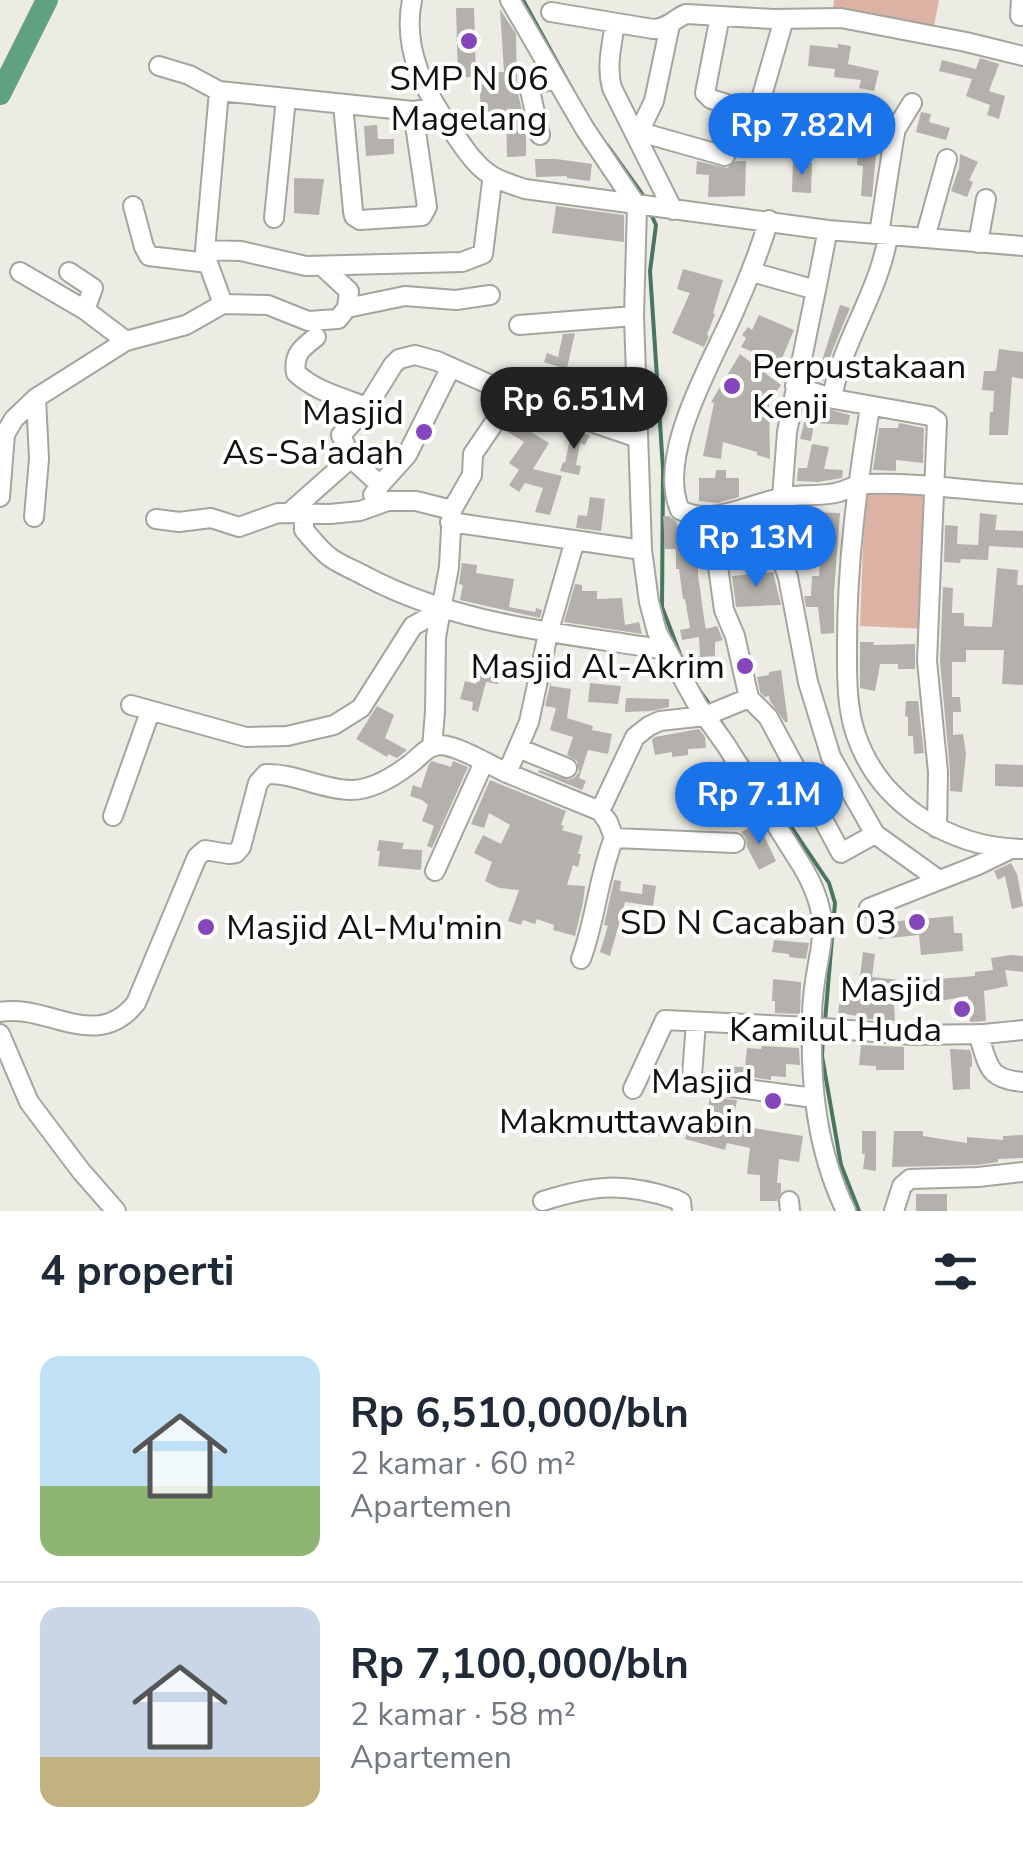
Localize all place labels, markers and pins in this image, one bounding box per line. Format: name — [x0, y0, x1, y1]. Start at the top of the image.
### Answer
marker: SMP N 06 Magelang — [458, 30, 480, 52]
place label: SMP N 06 Magelang — [389, 55, 549, 142]
pin: Rp 7.82M — [699, 93, 905, 178]
place label: Perpustakaan Kenji — [752, 343, 966, 430]
pin: Rp 6.51M — [471, 367, 677, 452]
marker: Perpustakaan Kenji — [721, 375, 743, 397]
place label: Masjid As-Sa'adah — [223, 389, 404, 476]
marker: Masjid As-Sa'adah — [413, 421, 435, 443]
pin: Rp 13M — [675, 505, 837, 590]
place label: Masjid Al-Akrim — [471, 643, 725, 690]
marker: Masjid Al-Akrim — [734, 655, 756, 677]
pin: Rp 7.1M — [667, 762, 851, 847]
place label: SD N Cacaban 03 — [620, 899, 897, 946]
place label: Masjid Al-Mu'min — [226, 904, 503, 951]
marker: SD N Cacaban 03 — [906, 911, 928, 933]
marker: Masjid Al-Mu'min — [195, 916, 217, 938]
place label: Masjid Kamilul Huda — [729, 966, 942, 1053]
marker: Masjid Kamilul Huda — [951, 998, 973, 1020]
place label: Masjid Makmuttawabin — [499, 1058, 753, 1145]
marker: Masjid Makmuttawabin — [762, 1090, 784, 1112]

